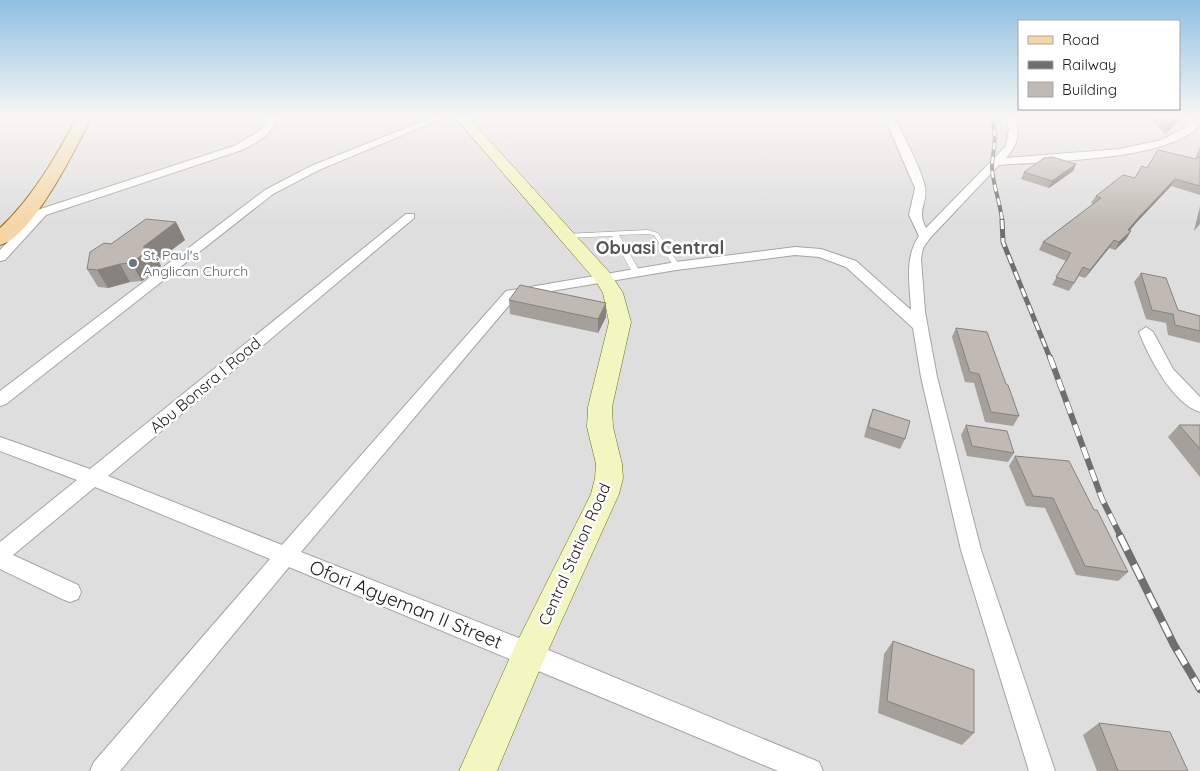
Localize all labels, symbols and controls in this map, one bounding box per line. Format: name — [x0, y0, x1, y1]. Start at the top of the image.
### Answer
legend — [1018, 20, 1180, 110]
text: Road — [1062, 30, 1099, 49]
text: Railway — [1062, 55, 1117, 74]
text: Building — [1062, 80, 1117, 99]
district label: Obuasi Central — [596, 236, 724, 259]
place label: St. Paul's Anglican Church — [143, 246, 248, 280]
marker: St. Paul's Anglican Church — [127, 257, 139, 269]
street label: Abu Bonsra I Road — [146, 333, 264, 437]
street label: Central Station Road — [534, 480, 614, 628]
street label: Ofori Agyeman II Street — [306, 554, 506, 654]

